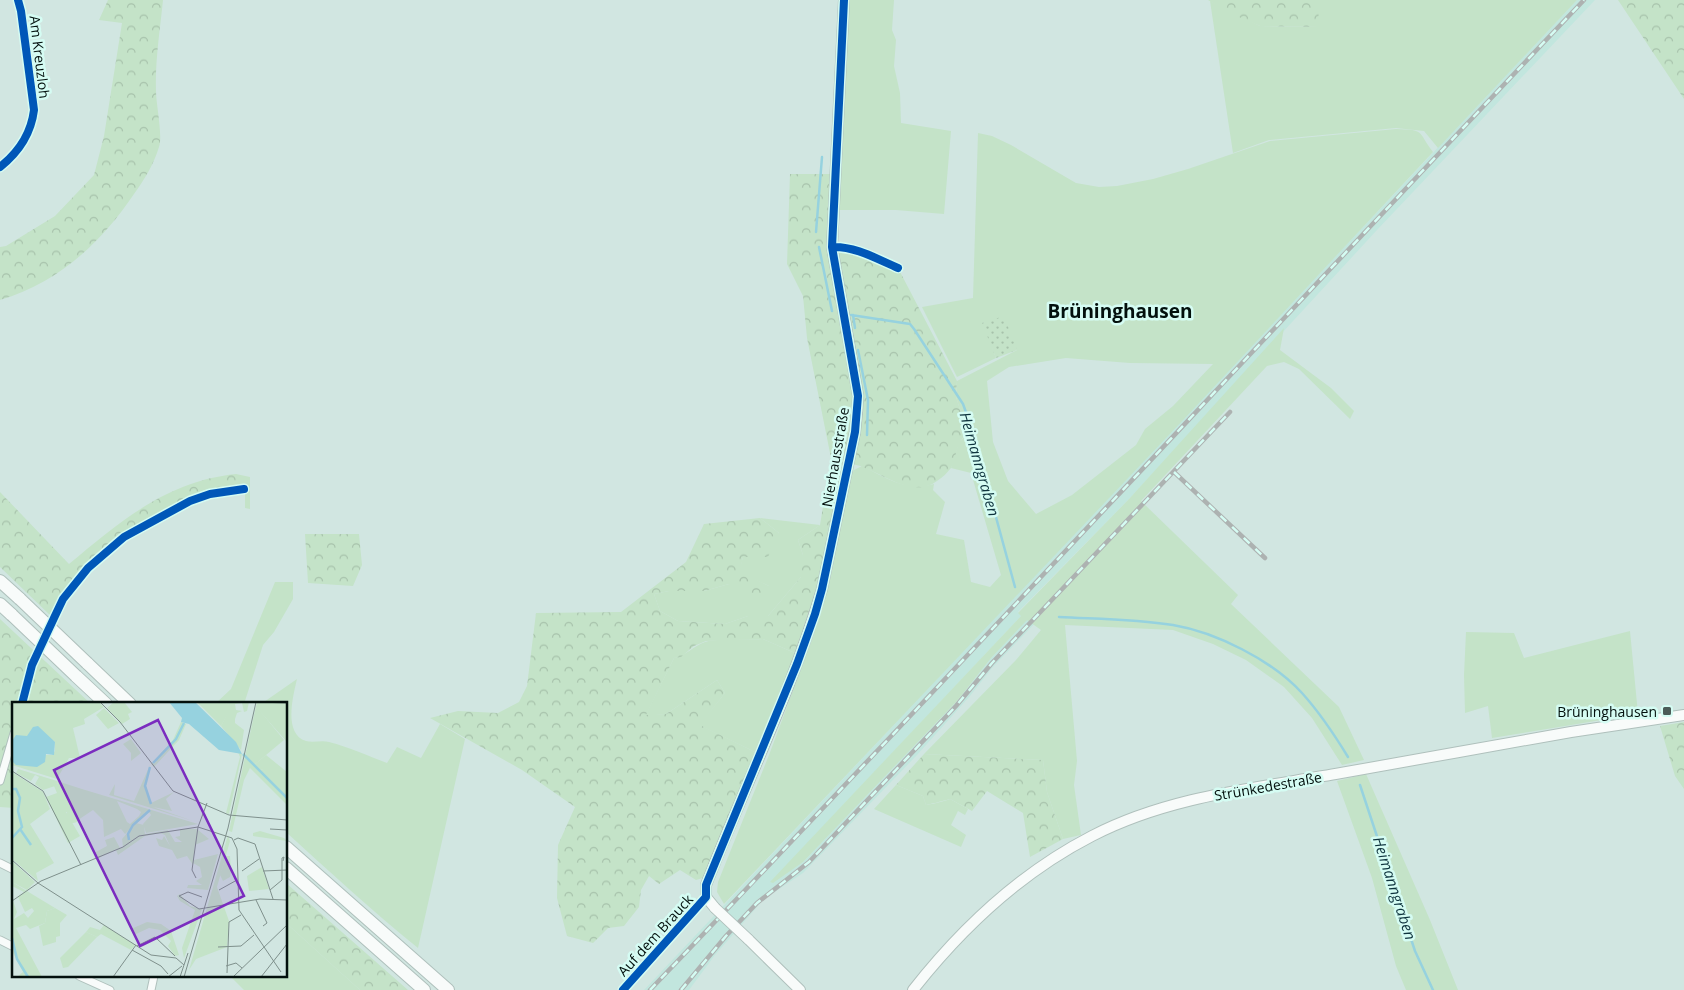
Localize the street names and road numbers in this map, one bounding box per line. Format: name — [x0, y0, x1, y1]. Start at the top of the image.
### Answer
street label: Am Kreuzloh — [25, 15, 55, 99]
street label: Nierhausstraße — [817, 405, 853, 508]
street label: Strünkedestraße — [1213, 767, 1323, 805]
street label: Auf dem Brauck — [613, 890, 697, 980]

